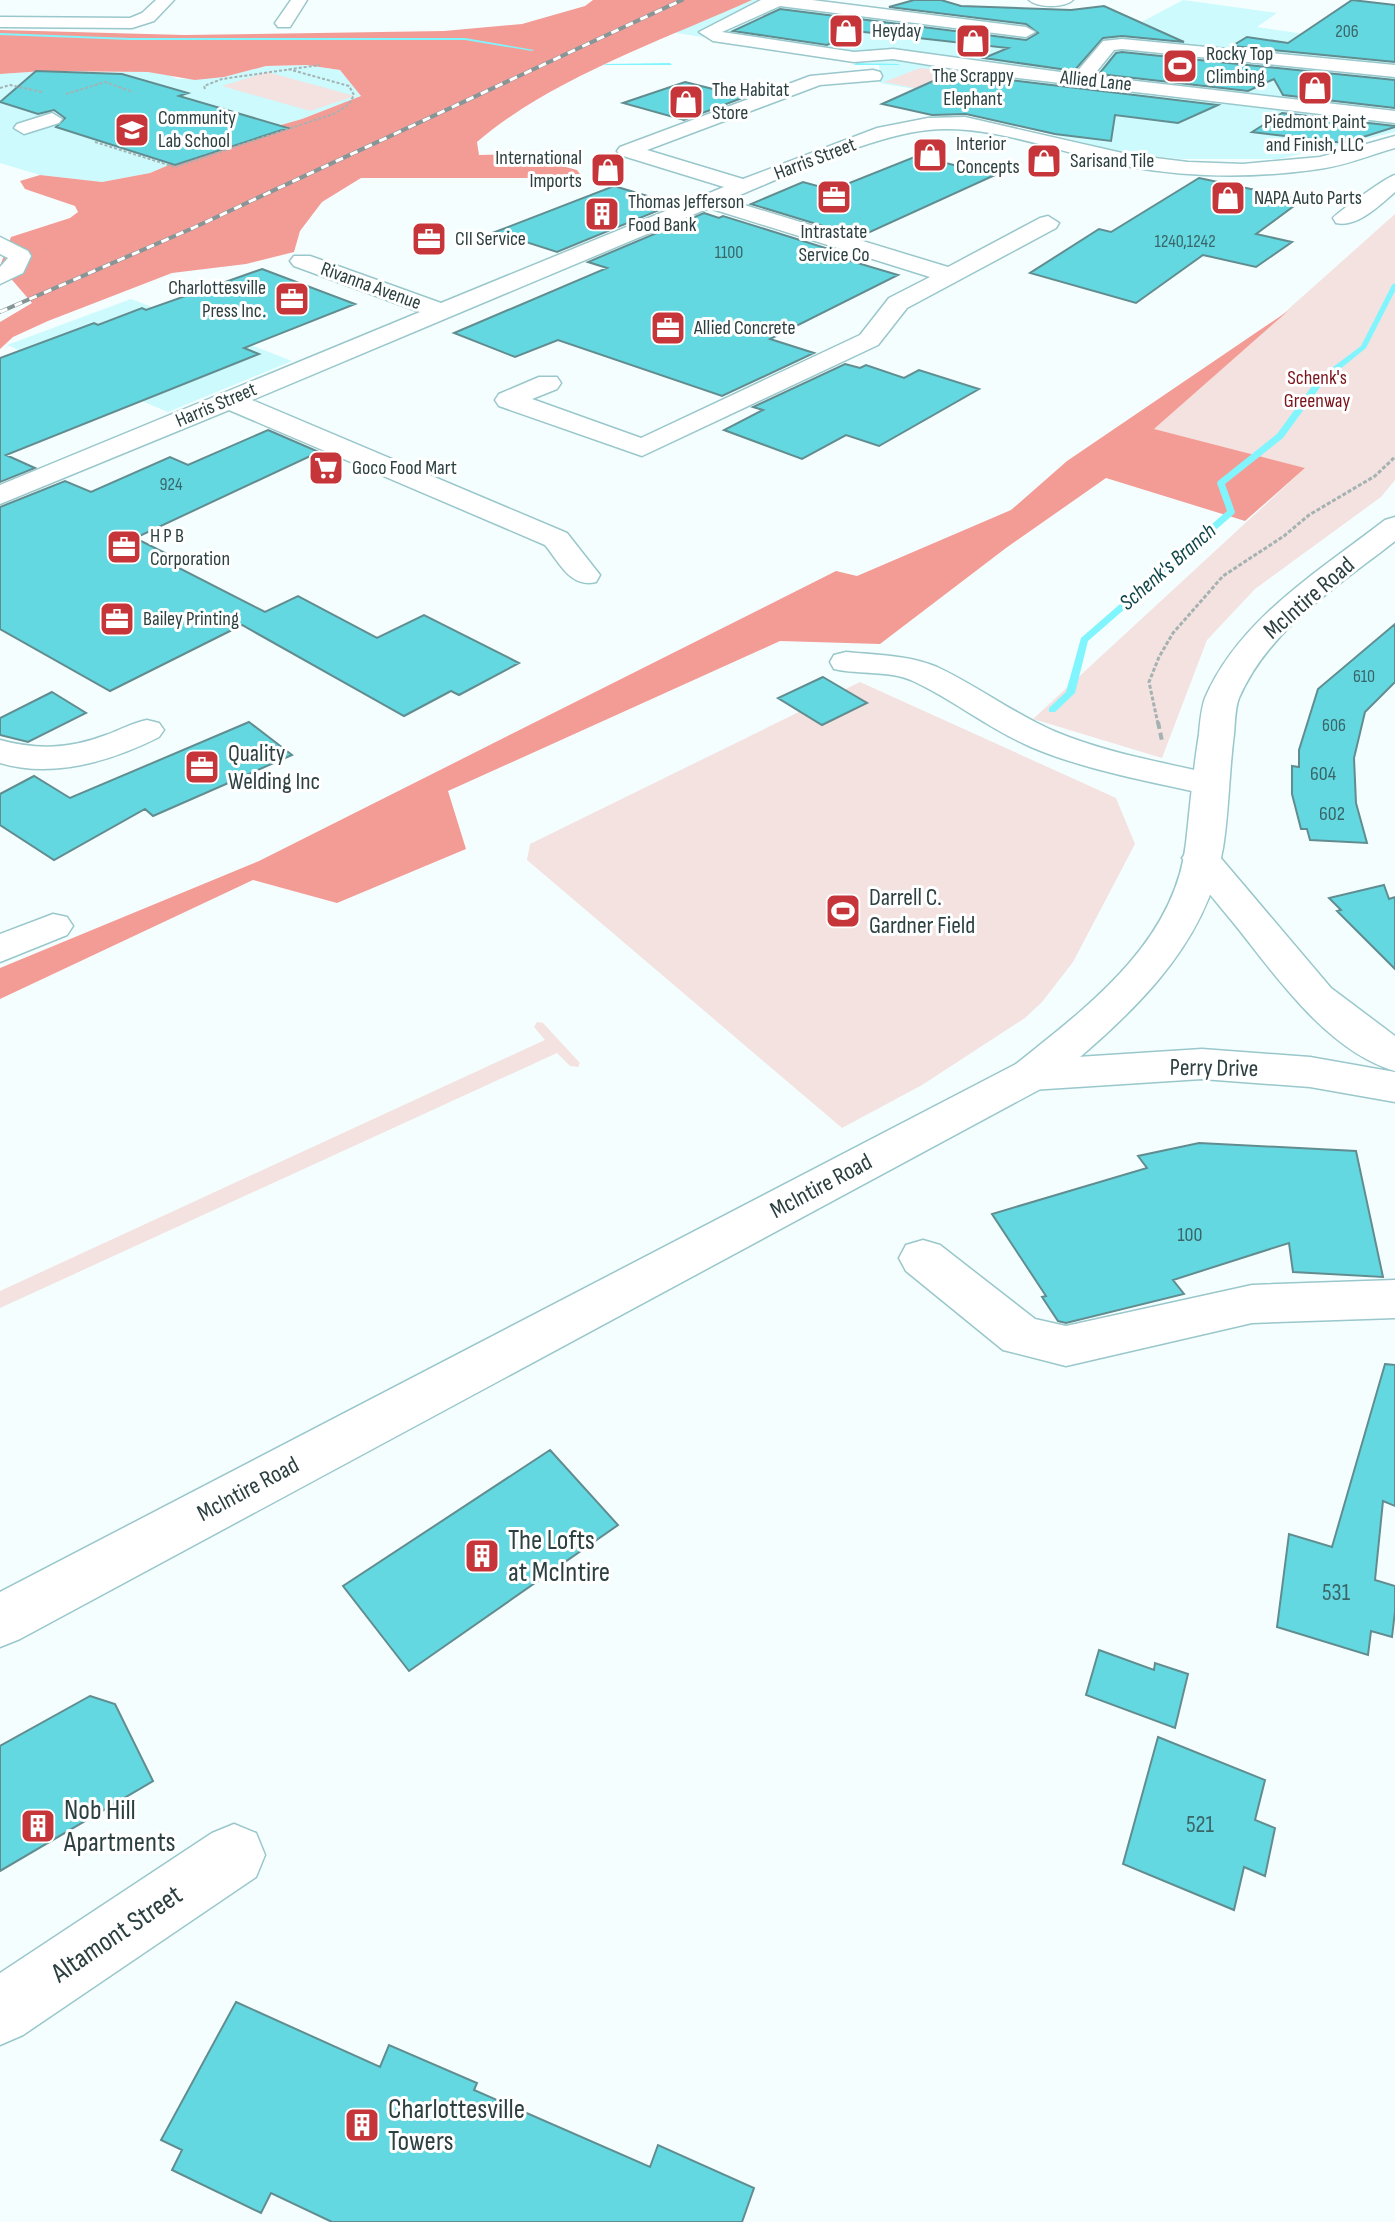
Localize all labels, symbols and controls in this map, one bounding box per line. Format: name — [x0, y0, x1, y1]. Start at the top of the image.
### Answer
shop icon: Heyday — [827, 12, 865, 50]
place label: Heyday — [872, 19, 922, 43]
house number: 206 — [1335, 21, 1359, 42]
shop icon: The Scrappy Elephant — [954, 22, 992, 60]
place label: Rocky Top Climbing — [1206, 42, 1273, 89]
sports icon: Rocky Top Climbing — [1161, 47, 1199, 85]
place label: The Scrappy Elephant — [932, 64, 1014, 111]
street label: Allied Lane — [1058, 65, 1133, 97]
shop icon: Piedmont Paint and Finish, LLC — [1296, 69, 1334, 107]
place label: The Habitat Store — [712, 78, 789, 125]
shop icon: The Habitat Store — [667, 83, 705, 121]
place label: Community Lab School — [158, 106, 236, 153]
place label: Piedmont Paint and Finish, LLC — [1264, 110, 1366, 157]
school or university icon: Community Lab School — [113, 111, 151, 149]
street label: Harris Street — [771, 132, 859, 186]
place label: Interior Concepts — [956, 132, 1020, 179]
shop icon: Interior Concepts — [911, 136, 949, 174]
shop icon: Sarisand Tile — [1025, 142, 1063, 180]
place label: International Imports — [495, 146, 582, 193]
place label: Sarisand Tile — [1070, 149, 1154, 173]
shop icon: International Imports — [589, 151, 627, 189]
office icon: Intrastate Service Co — [815, 178, 853, 216]
shop icon: NAPA Auto Parts — [1209, 179, 1247, 217]
place label: NAPA Auto Parts — [1254, 186, 1362, 210]
place label: Thomas Jefferson Food Bank — [628, 190, 744, 237]
building icon: Thomas Jefferson Food Bank — [583, 195, 621, 233]
office icon: CII Service — [410, 220, 448, 258]
place label: Intrastate Service Co — [799, 220, 869, 267]
place label: CII Service — [455, 227, 526, 251]
house number: 1240,1242 — [1154, 231, 1216, 252]
house number: 1100 — [715, 242, 743, 263]
street label: Rivanna Avenue — [318, 257, 424, 315]
place label: Charlottesville Press Inc. — [168, 276, 266, 323]
office icon: Charlottesville Press Inc. — [273, 280, 311, 318]
office icon: Allied Concrete — [649, 309, 687, 347]
place label: Allied Concrete — [693, 316, 796, 340]
park label: Schenk's Greenway — [1284, 366, 1350, 413]
street label: Harris Street — [172, 377, 260, 433]
supermarket icon: Goco Food Mart — [307, 449, 345, 487]
place label: Goco Food Mart — [352, 456, 457, 480]
house number: 924 — [160, 474, 183, 495]
water label: Schenk's Branch — [1114, 518, 1222, 616]
place label: H P B Corporation — [150, 524, 230, 571]
office icon: H P B Corporation — [105, 528, 143, 566]
street label: McIntire Road — [1258, 551, 1360, 645]
office icon: Bailey Printing — [98, 600, 136, 638]
place label: Bailey Printing — [143, 607, 239, 631]
house number: 610 — [1353, 666, 1375, 687]
house number: 606 — [1322, 715, 1346, 736]
place label: Quality Welding Inc — [228, 739, 320, 796]
office icon: Quality Welding Inc — [183, 748, 221, 786]
house number: 604 — [1310, 762, 1336, 786]
house number: 602 — [1319, 802, 1345, 826]
place label: Darrell C. Gardner Field — [869, 883, 975, 940]
sports icon: Darrell C. Gardner Field — [824, 892, 862, 930]
street label: Perry Drive — [1169, 1053, 1259, 1083]
street label: McIntire Road — [765, 1147, 877, 1225]
house number: 100 — [1178, 1223, 1202, 1247]
street label: McIntire Road — [192, 1450, 304, 1528]
place label: The Lofts at McIntire — [508, 1524, 610, 1589]
building icon: The Lofts at McIntire — [463, 1537, 501, 1575]
house number: 531 — [1322, 1578, 1351, 1607]
place label: Nob Hill Apartments — [63, 1794, 176, 1859]
building icon: Nob Hill Apartments — [19, 1807, 57, 1845]
house number: 521 — [1186, 1810, 1215, 1839]
street label: Altamont Street — [45, 1878, 189, 1990]
place label: Charlottesville Towers — [388, 2093, 525, 2158]
building icon: Charlottesville Towers — [343, 2106, 381, 2144]

